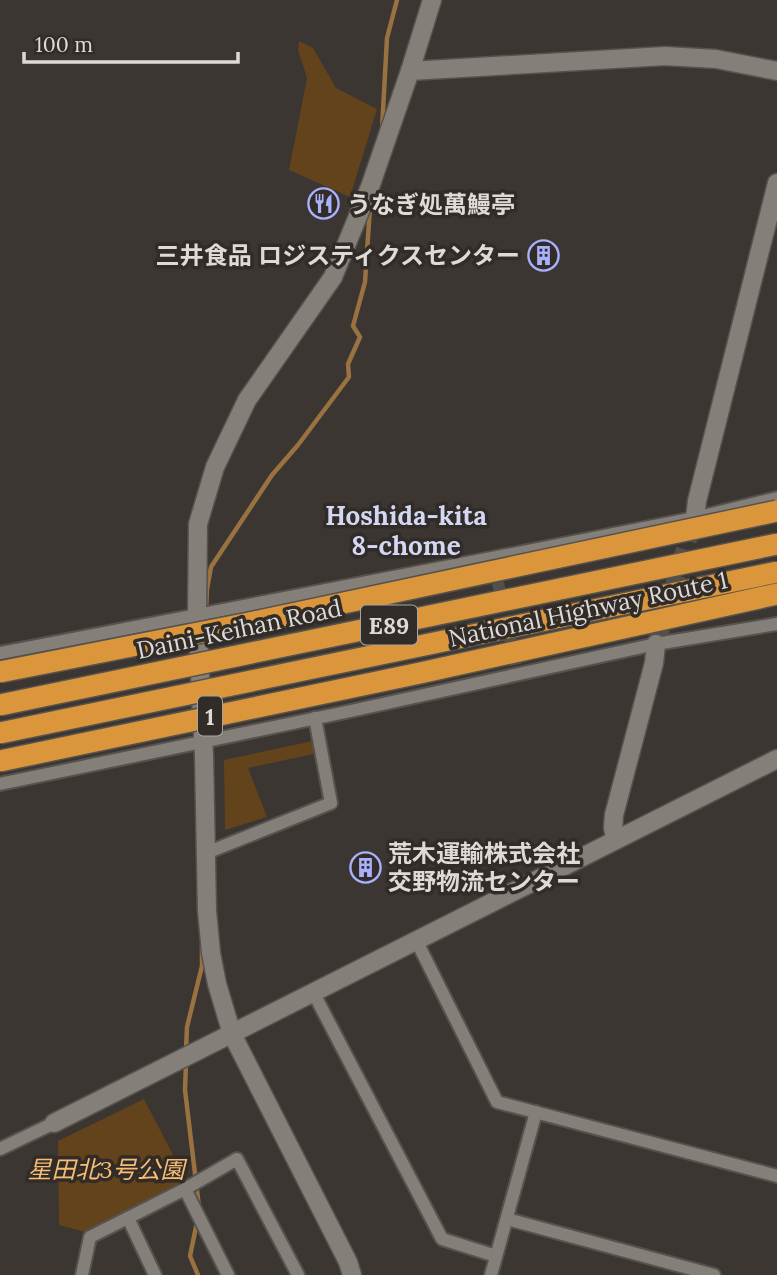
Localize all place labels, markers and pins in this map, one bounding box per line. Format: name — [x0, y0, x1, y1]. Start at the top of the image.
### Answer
restaurant icon: うなぎ処萬鰻亭 — [307, 187, 341, 221]
place label: うなぎ処萬鰻亭 — [347, 189, 515, 220]
building icon: 三井食品 ロジスティクスセンター — [526, 238, 560, 272]
place label: 三井食品 ロジスティクスセンター — [156, 240, 520, 271]
place label: 荒木運輸株式会社 交野物流センター — [388, 838, 580, 897]
building icon: 荒木運輸株式会社 交野物流センター — [348, 850, 382, 884]

